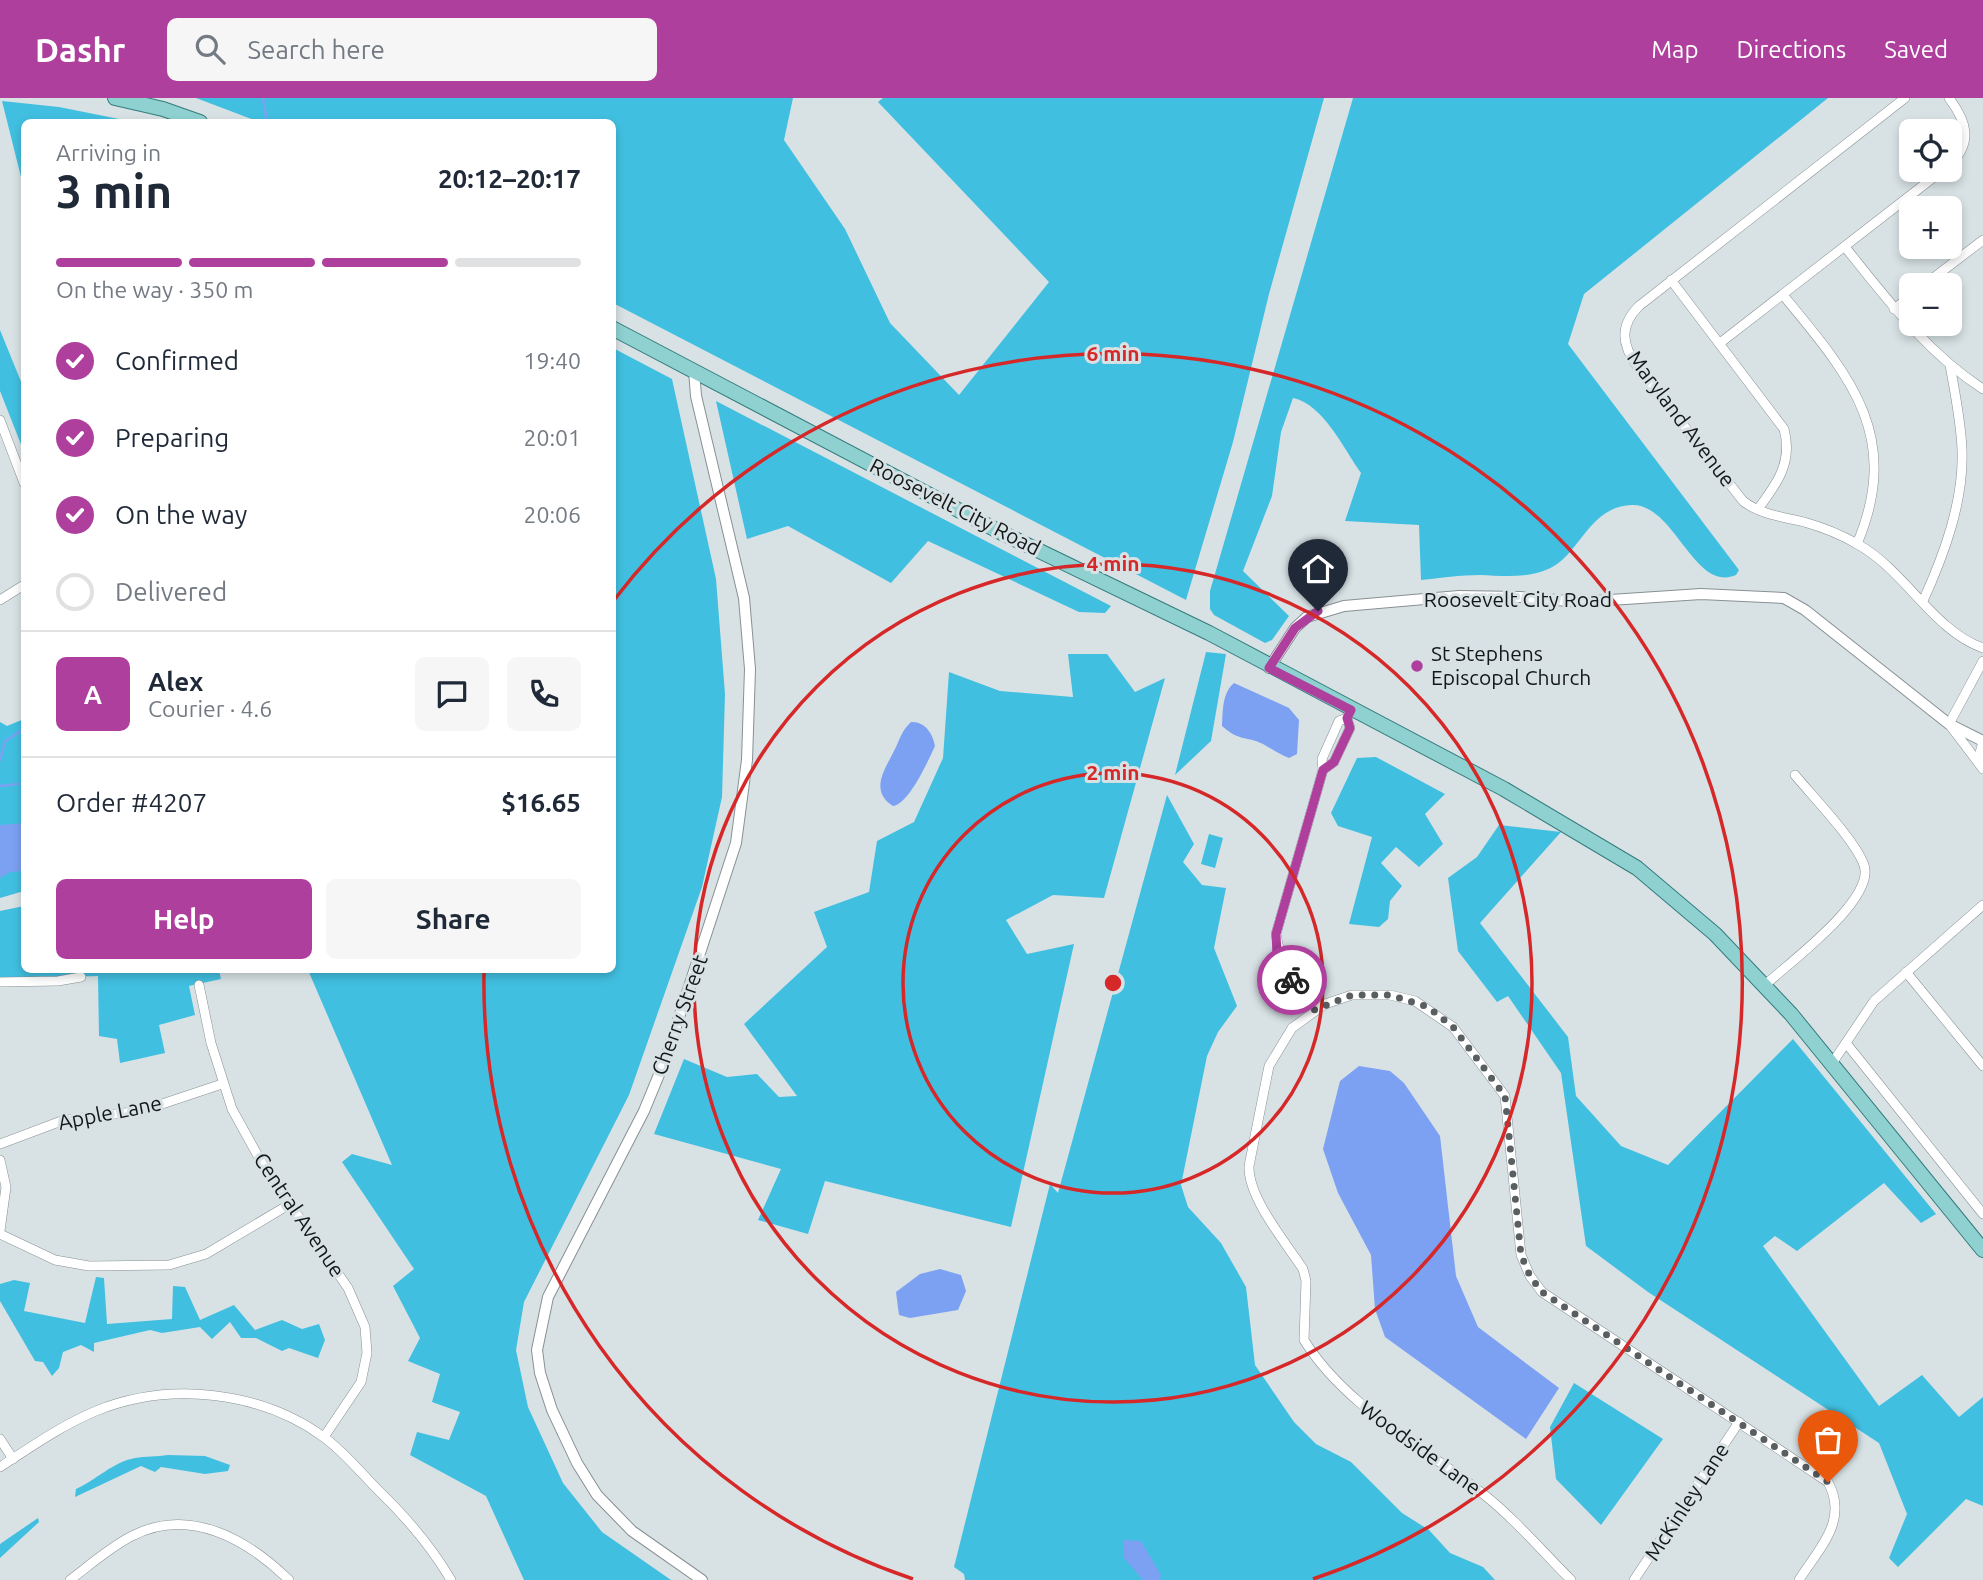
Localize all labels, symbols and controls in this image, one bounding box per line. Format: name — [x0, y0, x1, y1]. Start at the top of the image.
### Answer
search box — [167, 18, 657, 81]
icon: search — [191, 30, 229, 68]
text: Dashr — [35, 31, 125, 68]
text: Search here — [247, 35, 385, 64]
text: Map — [1651, 36, 1698, 63]
text: Directions — [1736, 36, 1846, 63]
text: Saved — [1884, 36, 1948, 63]
map controls — [1899, 119, 1962, 336]
button: locate — [1899, 119, 1962, 182]
text: Arriving in — [56, 140, 161, 165]
text: 20:12–20:17 — [438, 164, 581, 193]
text: 3 min — [56, 165, 172, 217]
button: + — [1899, 196, 1962, 259]
button: − — [1899, 273, 1962, 336]
text: On the way · 350 m — [56, 277, 253, 302]
text: 6 min — [1086, 341, 1140, 365]
icon: check — [56, 342, 94, 380]
text: Confirmed — [115, 346, 239, 375]
street label: Maryland Avenue — [1623, 346, 1741, 491]
text: 19:40 — [523, 348, 581, 373]
icon: check — [56, 419, 94, 457]
text: Preparing — [115, 423, 229, 452]
text: 20:01 — [523, 425, 581, 450]
street label: Roosevelt City Road — [866, 453, 1045, 560]
icon: check — [56, 496, 94, 534]
text: On the way — [115, 500, 247, 529]
text: 20:06 — [523, 502, 581, 527]
pin — [1288, 539, 1348, 611]
icon: home — [1299, 550, 1337, 588]
text: 4 min — [1086, 551, 1140, 575]
text: Delivered — [115, 577, 227, 606]
street label: Roosevelt City Road — [1424, 587, 1612, 611]
place label: St Stephens Episcopal Church — [1431, 641, 1591, 689]
button: chat — [415, 657, 489, 731]
button: phone — [507, 657, 581, 731]
marker: St Stephens Episcopal Church — [1409, 658, 1425, 674]
text: Alex — [148, 667, 203, 696]
text: A — [84, 680, 102, 709]
text: Courier · 4.6 — [148, 696, 272, 721]
text: 2 min — [1086, 760, 1140, 784]
text: Order #4207 — [56, 788, 207, 817]
text: $16.65 — [501, 788, 581, 817]
button: Help — [56, 879, 312, 959]
button: Share — [326, 879, 581, 959]
courier — [1257, 945, 1327, 1015]
street label: Cherry Street — [646, 951, 712, 1078]
icon: bike — [1273, 961, 1311, 999]
centre of rings — [1101, 971, 1125, 995]
street label: Apple Lane — [56, 1090, 164, 1134]
street label: Central Avenue — [249, 1148, 350, 1281]
street label: Woodside Lane — [1355, 1395, 1486, 1499]
pin — [1798, 1410, 1858, 1482]
icon: bag — [1809, 1421, 1847, 1459]
street label: McKinley Lane — [1639, 1438, 1733, 1565]

